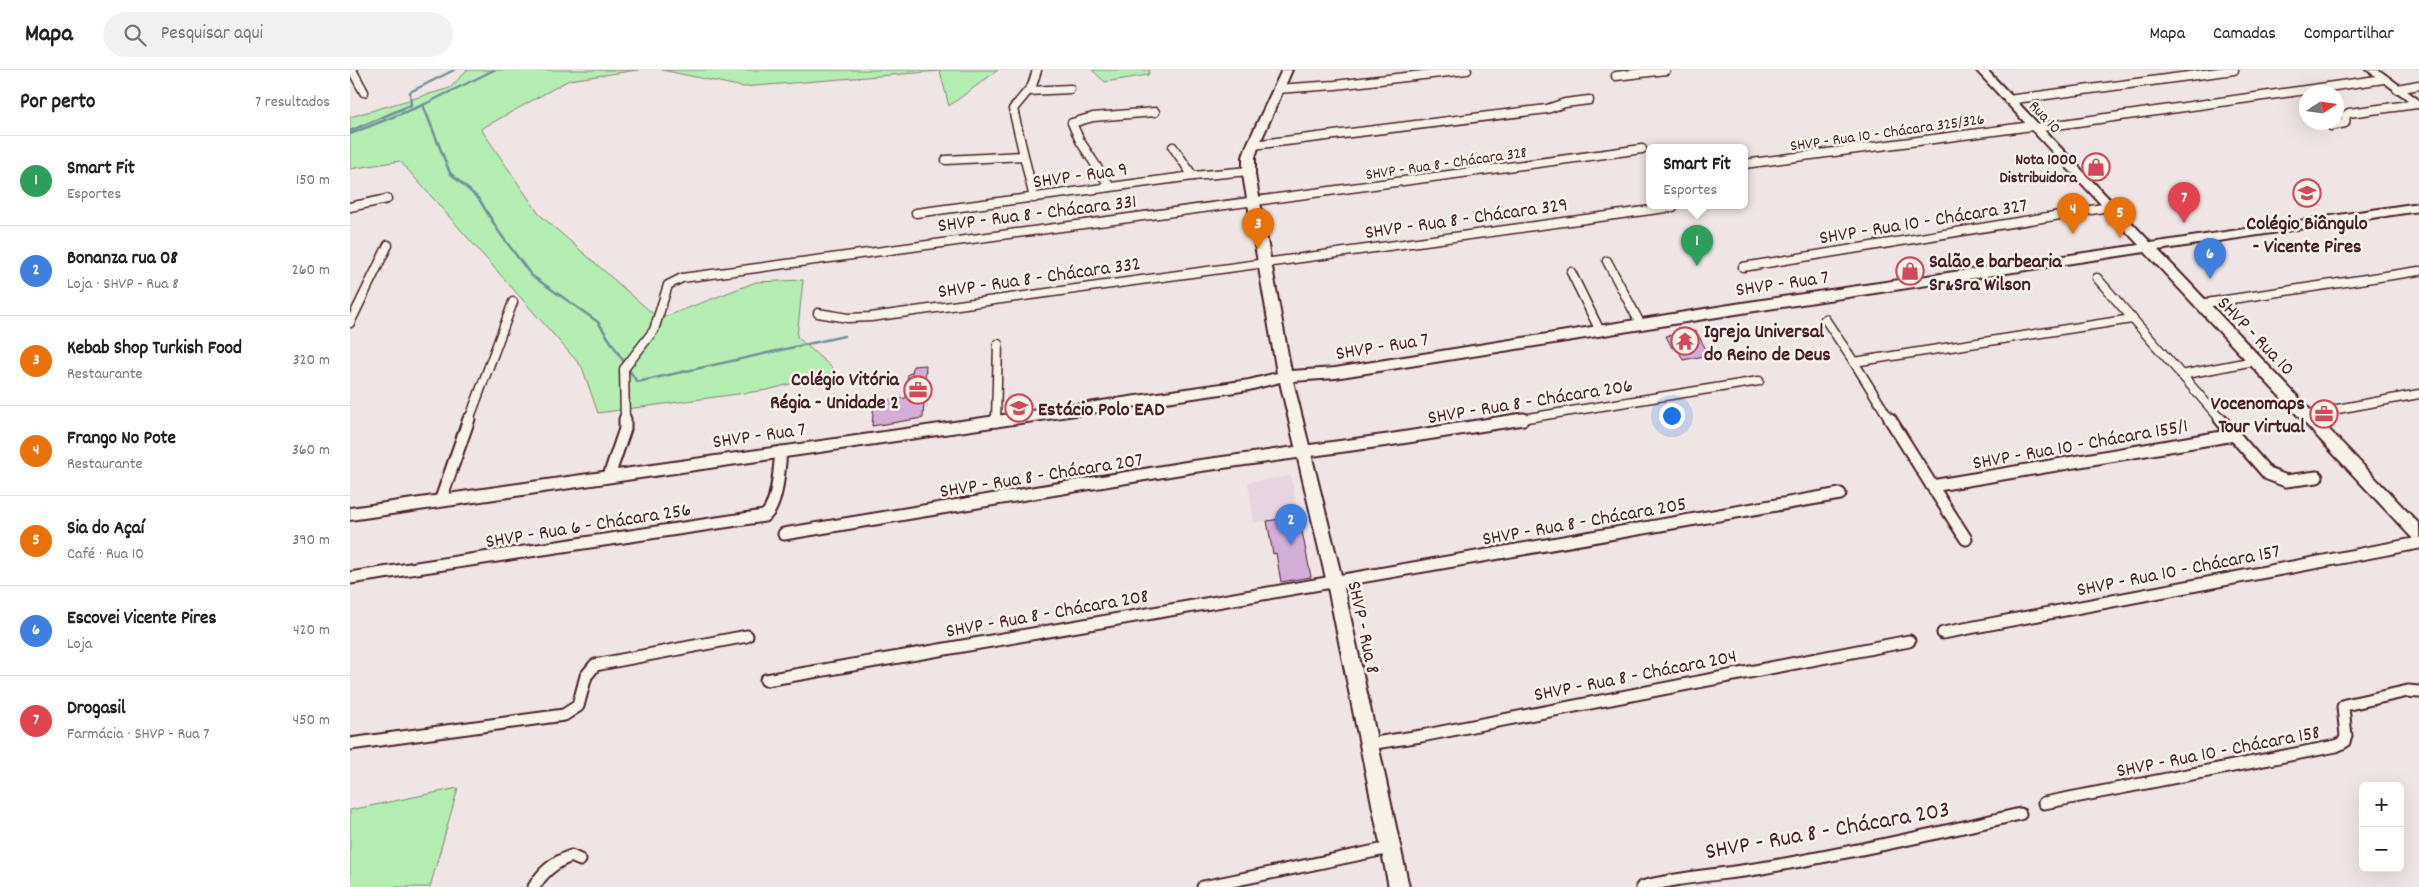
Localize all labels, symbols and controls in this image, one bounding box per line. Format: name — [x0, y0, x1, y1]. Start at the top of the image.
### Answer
search box — [103, 12, 453, 57]
text: Mapa — [25, 18, 73, 52]
icon: search — [121, 21, 149, 49]
text: Pesquisar aqui — [161, 21, 263, 48]
text: Mapa — [2149, 22, 2185, 47]
text: Camadas — [2213, 22, 2276, 47]
text: Compartilhar — [2304, 22, 2394, 47]
north arrow — [2299, 85, 2344, 130]
text: Por perto — [20, 88, 95, 118]
text: 7 resultados — [255, 91, 330, 114]
street label: Rua 10 — [2023, 96, 2066, 139]
street label: SHVP - Rua 10 - Chácara 325/326 — [1789, 108, 1986, 159]
street label: SHVP - Rua 8 - Chácara 328 — [1364, 142, 1529, 187]
popup — [1646, 144, 1748, 209]
place label: Nota 1000 Distribuidora — [1999, 149, 2078, 190]
text: Smart Fit — [1663, 152, 1731, 179]
shop icon: Nota 1000 Distribuidora — [2081, 152, 2111, 182]
text: Smart Fit — [67, 156, 135, 183]
street label: SHVP - Rua 9 — [1031, 156, 1130, 197]
text: 1 — [34, 169, 38, 192]
text: 150 m — [296, 169, 330, 192]
school or university icon: Colégio Biângulo - Vicente Pires — [2292, 178, 2322, 208]
text: Esportes — [1663, 179, 1717, 202]
pin: 7 — [2168, 182, 2200, 223]
text: Esportes — [67, 183, 121, 206]
street label: SHVP - Rua 8 - Chácara 331 — [936, 189, 1138, 241]
street label: SHVP - Rua 8 - Chácara 329 — [1363, 192, 1570, 248]
street label: SHVP - Rua 10 - Chácara 327 — [1817, 193, 2030, 253]
pin: 4 — [2057, 193, 2089, 234]
pin: 5 — [2104, 197, 2136, 238]
pin: 3 — [1242, 208, 1274, 249]
place label: Colégio Biângulo - Vicente Pires — [2246, 211, 2368, 262]
pin: 1 — [1681, 225, 1713, 266]
pin: 6 — [2194, 238, 2226, 279]
text: Bonanza rua 08 — [67, 246, 178, 273]
place label: Salão e barbearia Sr&Sra Wilson — [1929, 249, 2062, 300]
street label: SHVP - Rua 8 - Chácara 332 — [936, 251, 1143, 307]
shop icon: Salão e barbearia Sr&Sra Wilson — [1895, 256, 1925, 286]
text: 2 — [33, 259, 40, 282]
text: 260 m — [292, 259, 330, 282]
street label: SHVP - Rua 7 — [1734, 265, 1831, 305]
text: Loja · SHVP - Rua 8 — [67, 273, 179, 296]
street label: SHVP - Rua 10 — [2210, 291, 2300, 383]
place label: Igreja Universal do Reino de Deus — [1704, 319, 1831, 370]
temple icon: Igreja Universal do Reino de Deus — [1670, 326, 1700, 356]
street label: SHVP - Rua 7 — [1334, 327, 1431, 369]
text: Kebab Shop Turkish Food — [67, 336, 242, 363]
text: 3 — [32, 349, 40, 372]
text: 320 m — [293, 349, 330, 372]
text: Restaurante — [67, 363, 143, 386]
place label: Colégio Vitória Régia - Unidade 2 — [770, 367, 900, 418]
street label: SHVP - Rua 8 - Chácara 206 — [1426, 373, 1635, 433]
office icon: Colégio Vitória Régia - Unidade 2 — [903, 375, 933, 405]
place label: Vocenomaps Tour Virtual — [2211, 391, 2305, 442]
school or university icon: Estácio Polo EAD — [1004, 393, 1034, 423]
place label: Estácio Polo EAD — [1038, 397, 1165, 425]
office icon: Vocenomaps Tour Virtual — [2309, 399, 2339, 429]
your location — [1659, 403, 1685, 429]
street label: SHVP - Rua 10 - Chácara 155/1 — [1971, 413, 2190, 479]
street label: SHVP - Rua 7 — [711, 417, 808, 457]
text: Frango No Pote — [67, 426, 176, 453]
text: 4 — [33, 439, 39, 462]
text: 360 m — [292, 439, 330, 462]
street label: SHVP - Rua 8 - Chácara 207 — [938, 447, 1145, 507]
text: Restaurante — [67, 453, 143, 476]
street label: SHVP - Rua 8 - Chácara 205 — [1480, 491, 1689, 555]
street label: SHVP - Rua 6 - Chácara 256 — [484, 497, 693, 557]
pin: 2 — [1275, 504, 1307, 545]
text: Sia do Açaí — [67, 516, 144, 543]
text: 5 — [32, 529, 40, 552]
text: 390 m — [292, 529, 330, 552]
street label: SHVP - Rua 10 - Chácara 157 — [2075, 539, 2283, 605]
text: Café · Rua 10 — [67, 543, 144, 566]
street label: SHVP - Rua 8 — [1339, 579, 1386, 677]
street label: SHVP - Rua 8 - Chácara 208 — [944, 583, 1151, 647]
text: Escovei Vicente Pires — [67, 606, 216, 633]
text: 6 — [32, 619, 40, 642]
text: 420 m — [293, 619, 330, 642]
text: Loja — [67, 633, 92, 656]
street label: SHVP - Rua 8 - Chácara 204 — [1532, 644, 1739, 710]
text: Drogasil — [67, 696, 126, 723]
text: 7 — [33, 709, 39, 732]
text: 450 m — [293, 709, 330, 732]
street label: SHVP - Rua 10 - Chácara 158 — [2114, 719, 2323, 786]
text: Farmácia · SHVP - Rua 7 — [67, 723, 209, 746]
map controls — [2359, 782, 2404, 872]
button: + — [2359, 782, 2404, 827]
street label: SHVP - Rua 8 - Chácara 203 — [1703, 794, 1952, 870]
button: − — [2359, 827, 2404, 872]

